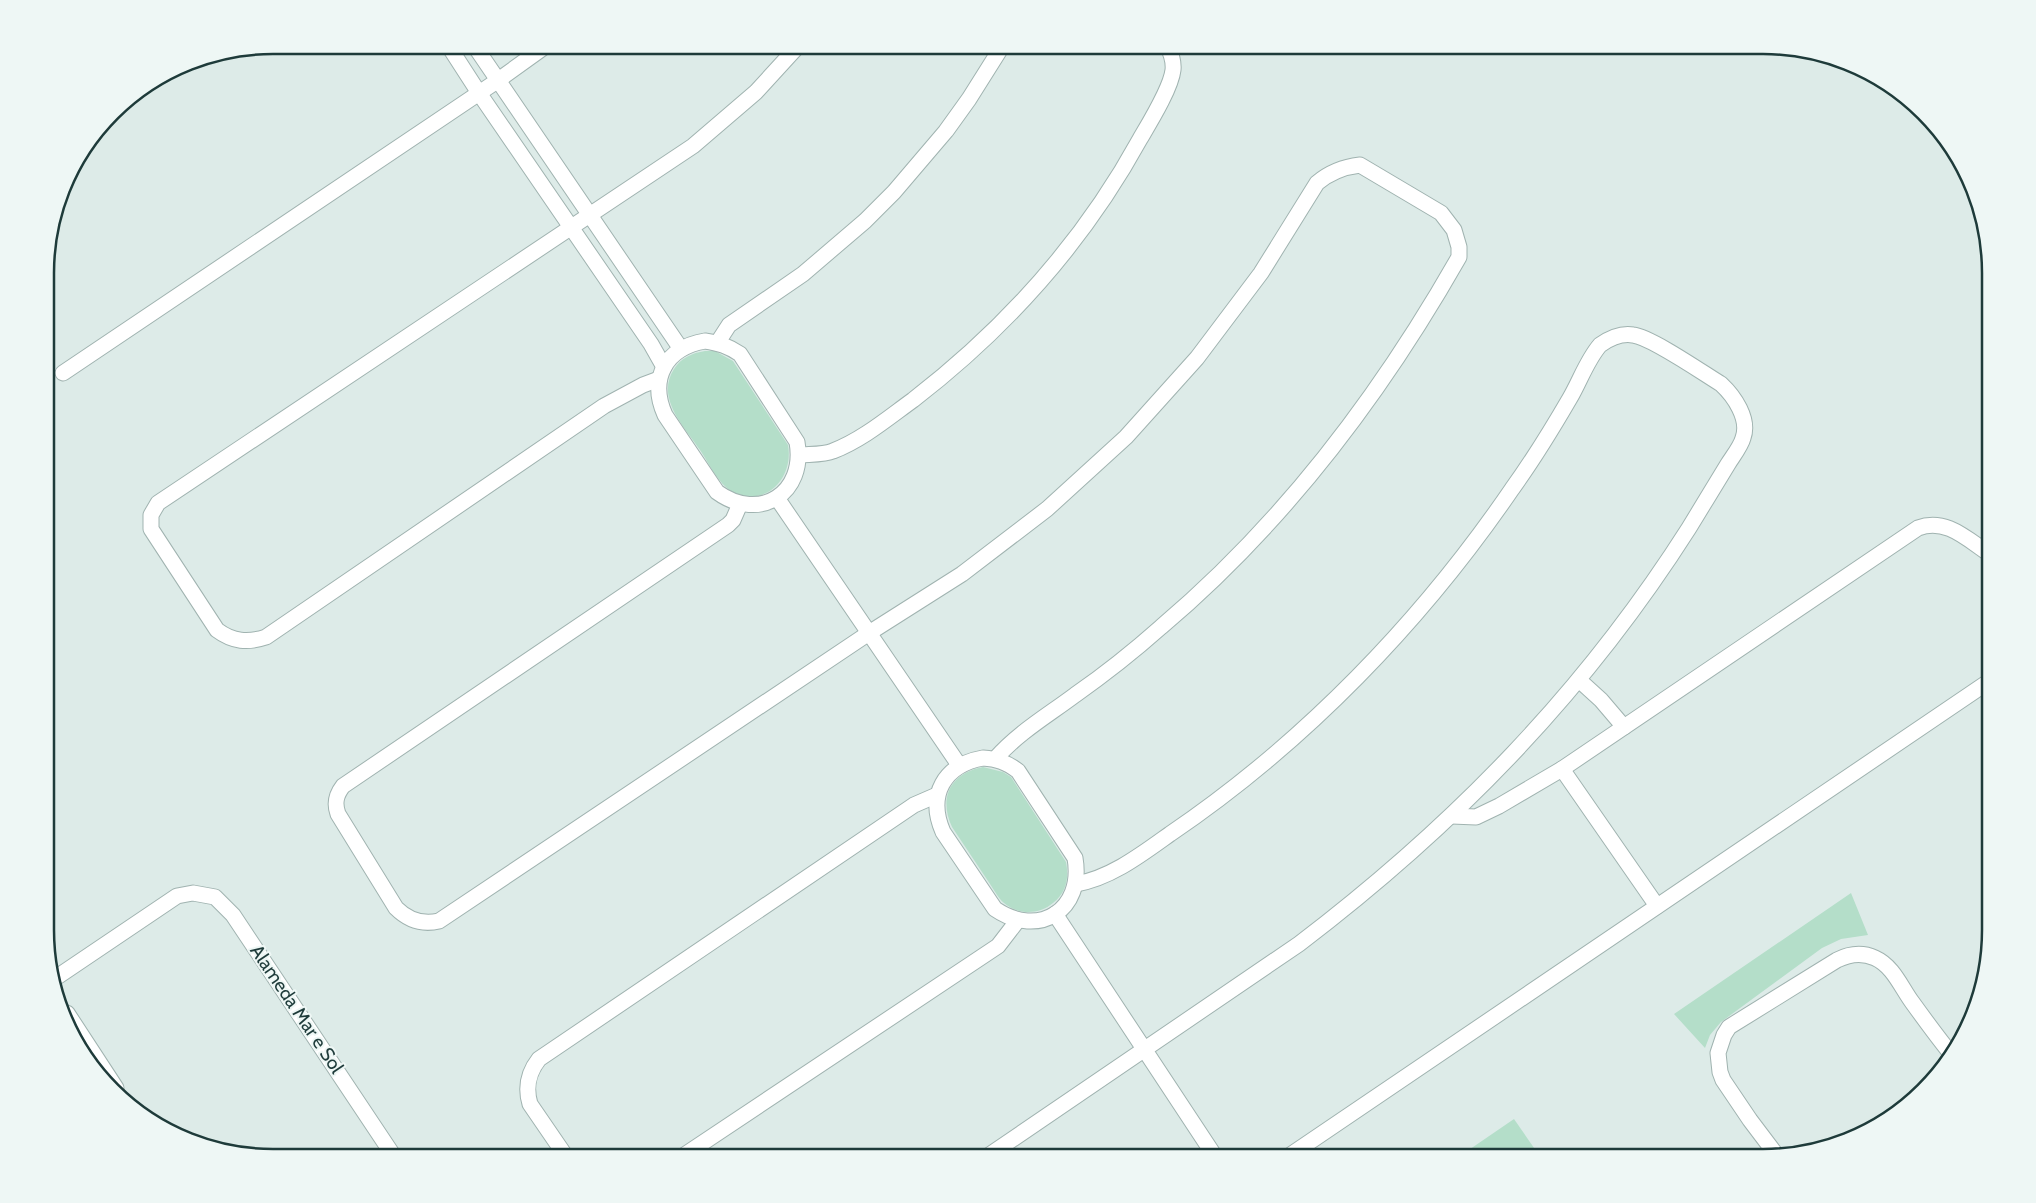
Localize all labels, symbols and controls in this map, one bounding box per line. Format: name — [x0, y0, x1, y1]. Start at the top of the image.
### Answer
street label: Alameda Mar e Sol — [245, 940, 349, 1078]

